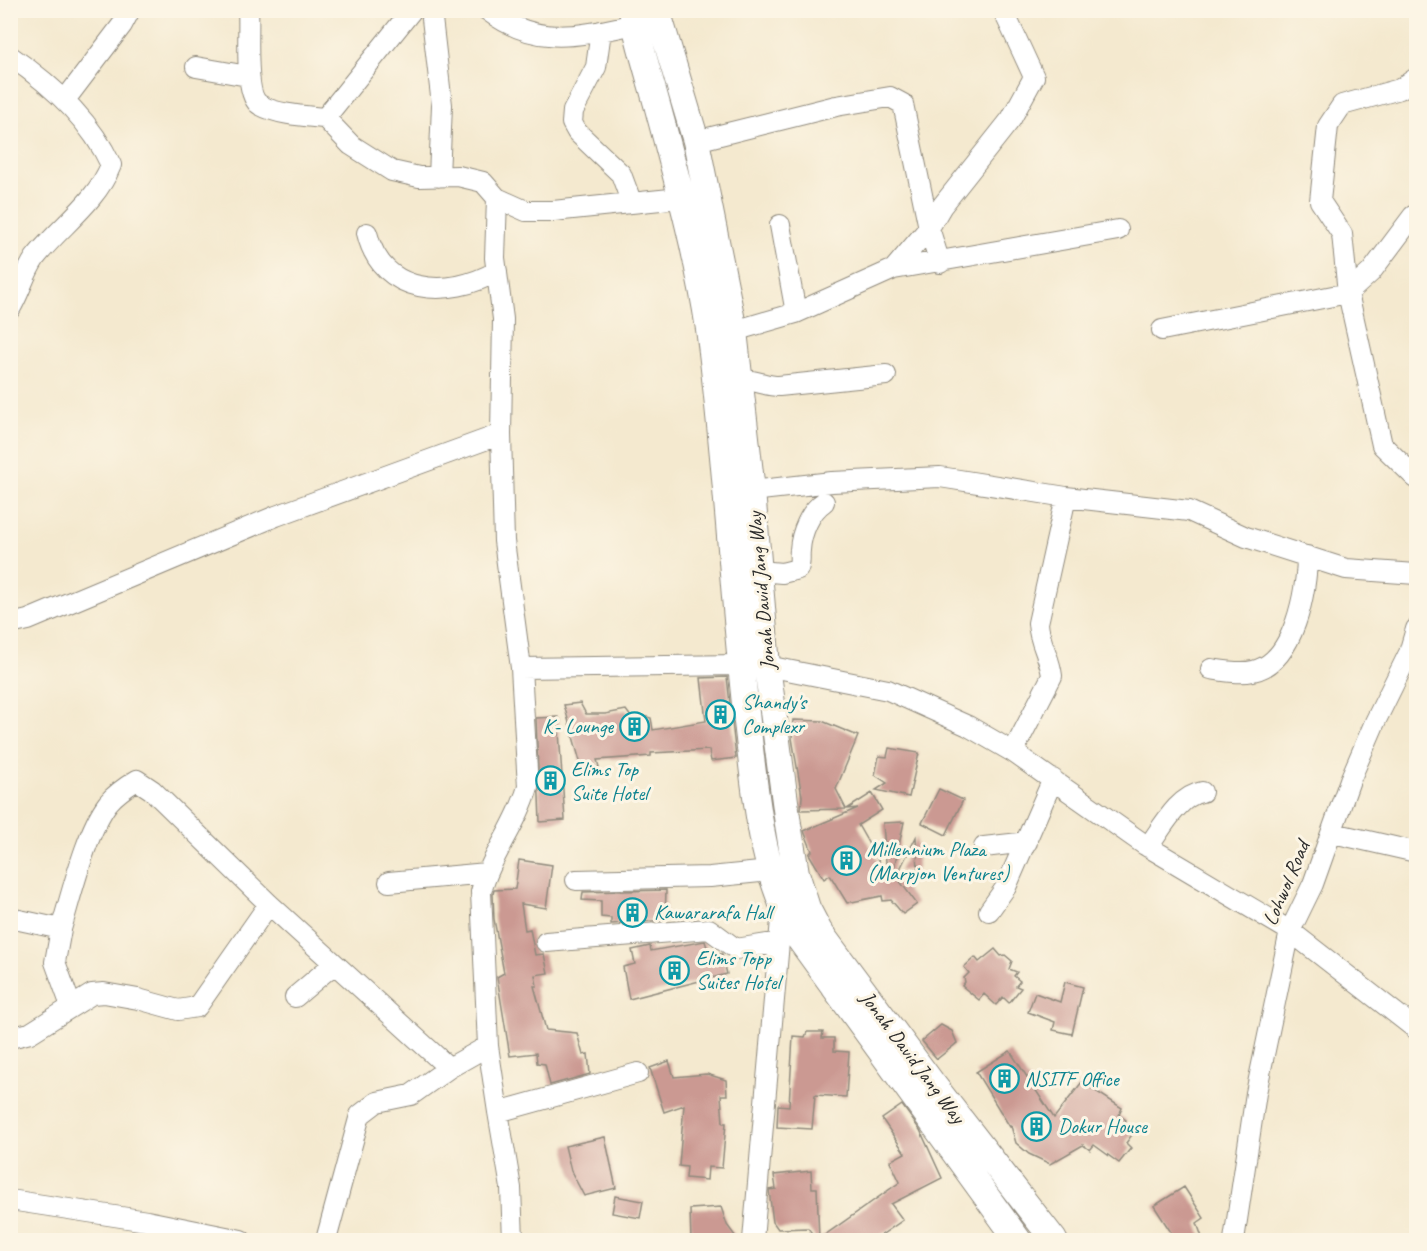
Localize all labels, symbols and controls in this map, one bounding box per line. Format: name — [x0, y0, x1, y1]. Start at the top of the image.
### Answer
street label: Jonah David Jang Way — [741, 509, 781, 672]
place label: Shandy's Complexr — [742, 689, 808, 739]
building icon: Shandy's Complexr — [705, 698, 737, 730]
building icon: K- Lounge — [618, 710, 650, 742]
place label: K- Lounge — [543, 713, 614, 739]
place label: Elims Top Suite Hotel — [571, 756, 651, 806]
building icon: Elims Top Suite Hotel — [534, 765, 566, 797]
street label: Lohwol Road — [1257, 834, 1317, 929]
place label: Millennium Plaza (Marpjon Ventures) — [867, 836, 1010, 886]
building icon: Millennium Plaza (Marpjon Ventures) — [830, 845, 862, 877]
building icon: Kawararafa Hall — [617, 896, 649, 928]
place label: Kawararafa Hall — [654, 899, 775, 925]
place label: Elims Topp Suites Hotel — [696, 945, 784, 995]
building icon: Elims Topp Suites Hotel — [659, 954, 691, 986]
street label: Jonah David Jang Way — [854, 985, 972, 1130]
building icon: NSITF Office — [988, 1063, 1020, 1095]
place label: NSITF Office — [1025, 1066, 1121, 1092]
building icon: Dokur House — [1021, 1110, 1053, 1142]
place label: Dokur House — [1058, 1113, 1148, 1139]

